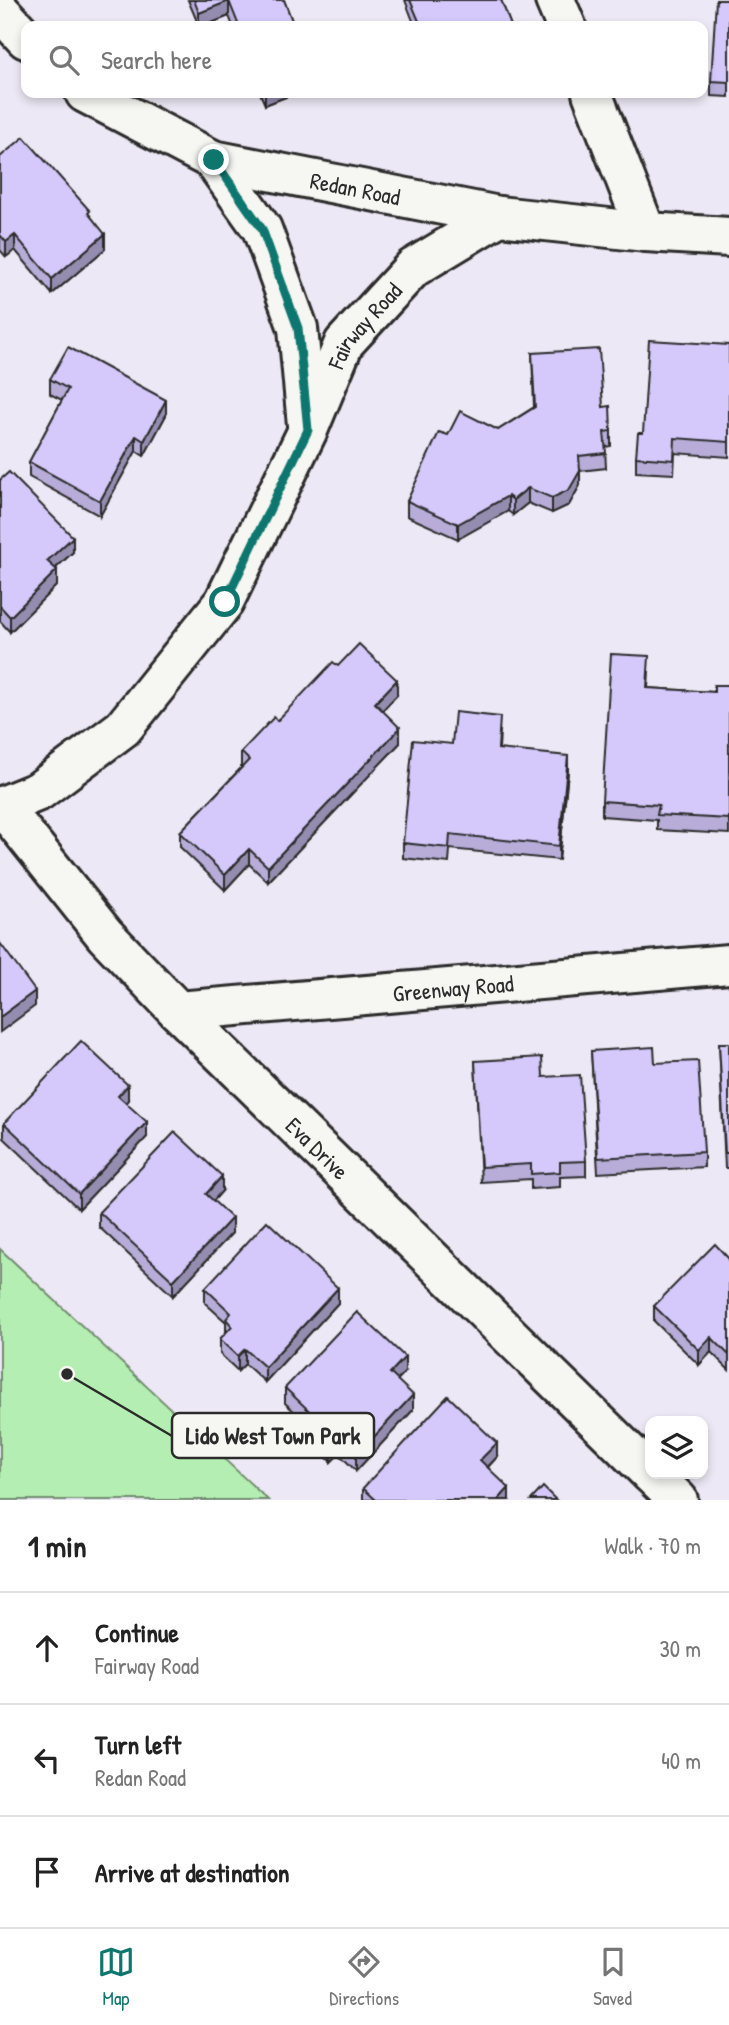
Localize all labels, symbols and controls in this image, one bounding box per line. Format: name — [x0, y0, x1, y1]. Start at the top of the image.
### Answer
search box — [21, 21, 708, 98]
icon: search — [45, 41, 83, 79]
text: Search here — [101, 42, 212, 77]
route end — [198, 144, 229, 175]
street label: Redan Road — [308, 164, 403, 212]
street label: Fairway Road — [319, 275, 408, 374]
route start — [209, 586, 240, 617]
street label: Greenway Road — [391, 967, 515, 1008]
street label: Eva Drive — [279, 1110, 356, 1186]
callout: Lido West Town Park — [172, 1413, 374, 1458]
map controls — [645, 1416, 708, 1479]
button: layers — [645, 1416, 708, 1479]
text: Lido West Town Park — [186, 1419, 360, 1451]
text: 1 min — [28, 1526, 86, 1566]
text: Walk · 70 m — [604, 1530, 701, 1561]
text: Continue — [95, 1615, 179, 1650]
icon: ahead — [28, 1629, 66, 1667]
text: 30 m — [659, 1633, 701, 1664]
text: Fairway Road — [95, 1650, 199, 1681]
text: Turn left — [95, 1727, 181, 1762]
icon: left — [28, 1741, 66, 1779]
text: 40 m — [661, 1745, 701, 1776]
text: Redan Road — [95, 1762, 186, 1793]
icon: arrive — [28, 1853, 66, 1891]
text: Arrive at destination — [95, 1855, 290, 1890]
tab: Map — [97, 1943, 135, 2011]
tab: Directions — [329, 1943, 399, 2011]
tab: Saved — [593, 1943, 632, 2011]

